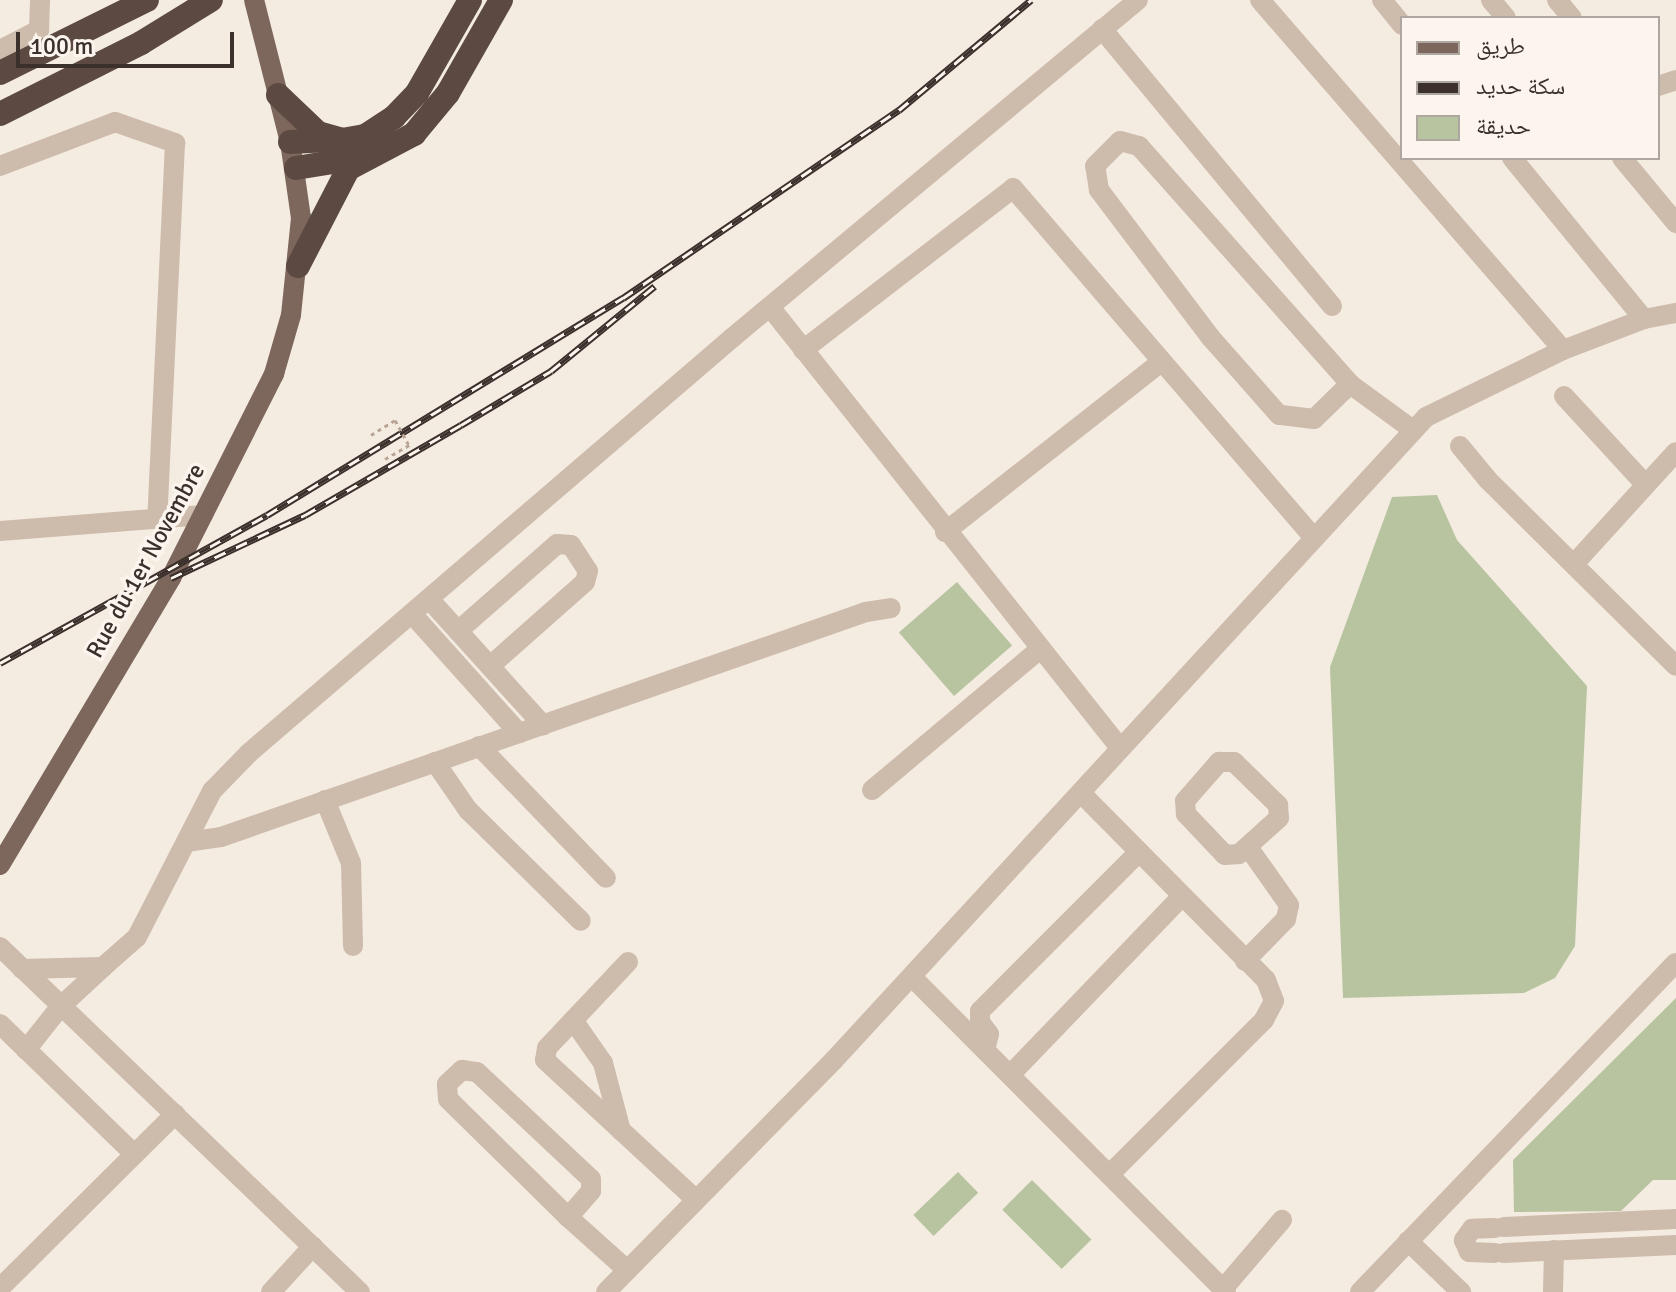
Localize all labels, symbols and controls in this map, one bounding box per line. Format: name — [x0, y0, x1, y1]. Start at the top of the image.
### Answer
scale bar — [20, 16, 238, 66]
legend — [1400, 16, 1660, 160]
text: 100 m — [30, 31, 93, 61]
text: طريق — [1476, 31, 1525, 61]
text: سكة حديد — [1476, 71, 1565, 101]
text: حديقة — [1476, 111, 1531, 141]
street label: Rue du 1er Novembre — [81, 459, 211, 663]

